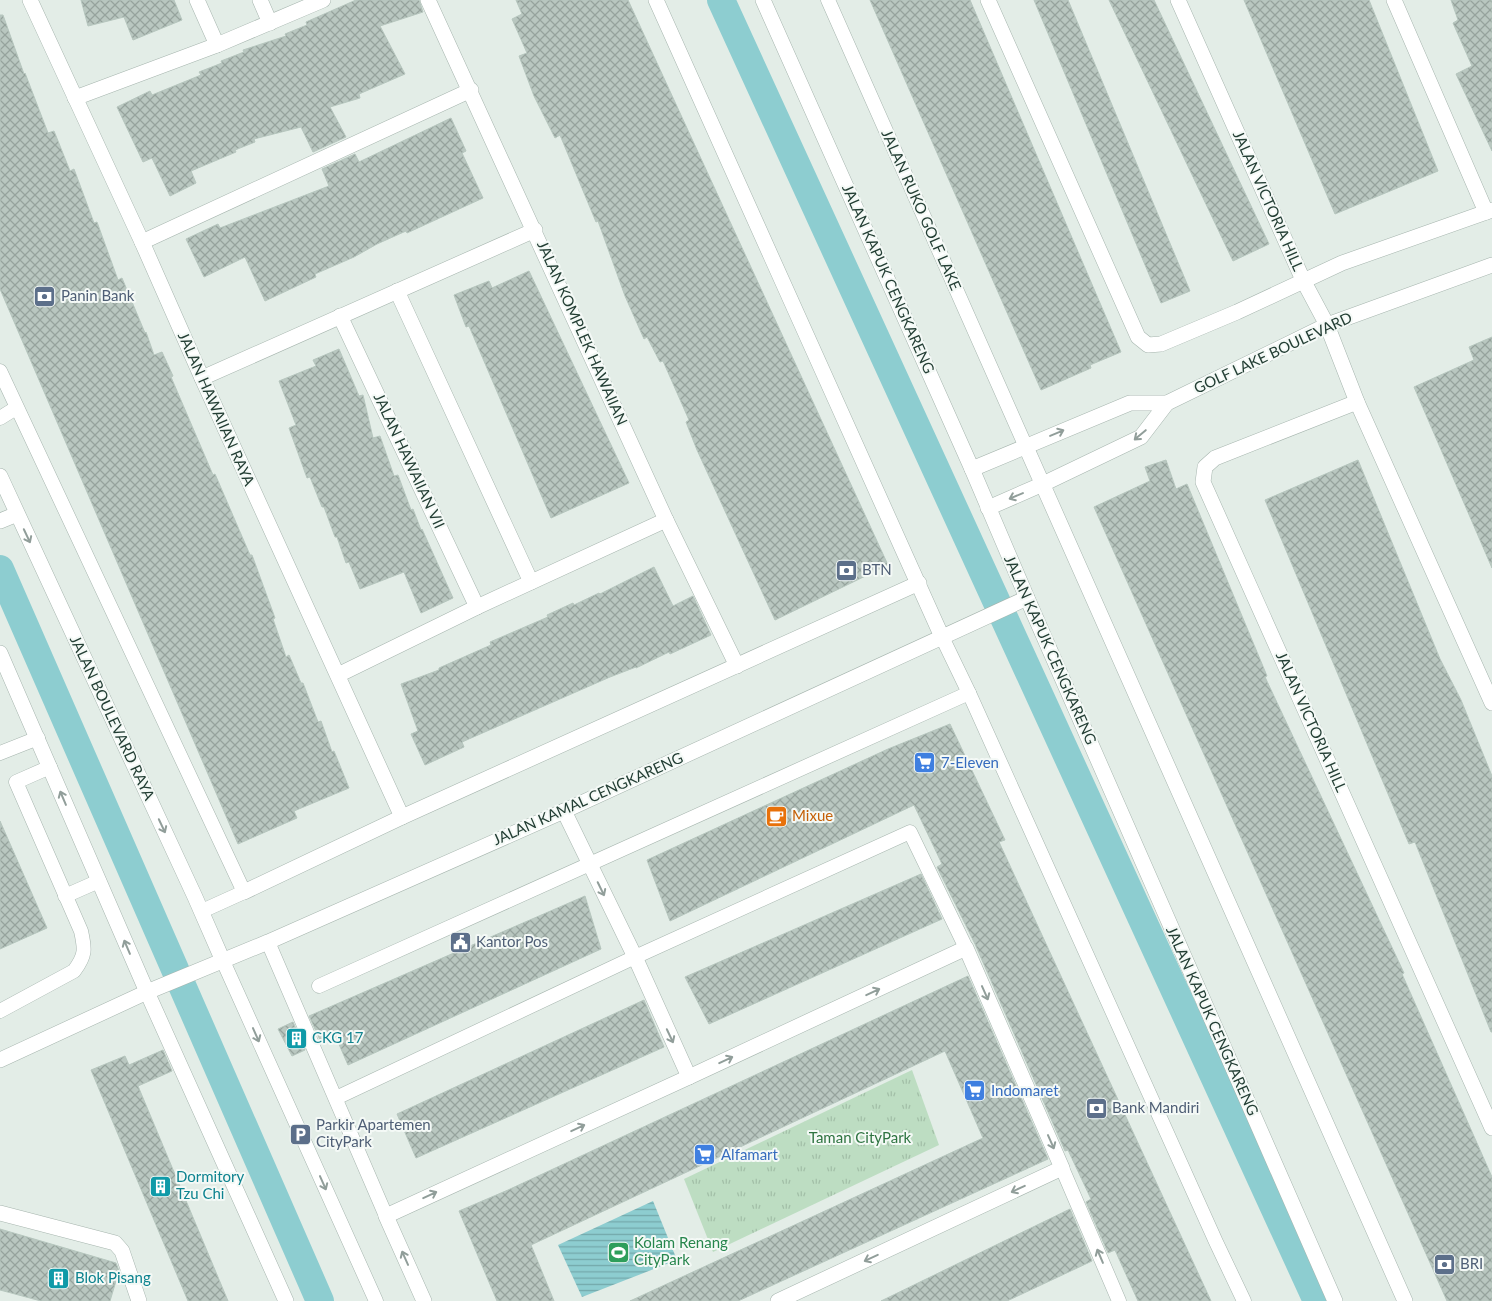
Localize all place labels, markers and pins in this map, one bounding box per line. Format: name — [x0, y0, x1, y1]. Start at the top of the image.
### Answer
bank icon: Panin Bank — [33, 284, 57, 308]
place label: Panin Bank — [61, 286, 135, 304]
bank icon: BTN — [834, 558, 858, 582]
place label: BTN — [862, 560, 892, 578]
supermarket icon: 7-Eleven — [913, 751, 937, 775]
place label: 7-Eleven — [941, 753, 999, 771]
cafe icon: Mixue — [764, 804, 788, 828]
place label: Mixue — [792, 806, 833, 824]
public building icon: Kantor Pos — [448, 930, 472, 954]
place label: Kantor Pos — [476, 932, 548, 950]
building icon: CKG 17 — [284, 1026, 308, 1050]
place label: CKG 17 — [312, 1028, 364, 1046]
supermarket icon: Indomaret — [963, 1079, 987, 1103]
place label: Indomaret — [991, 1081, 1059, 1099]
bank icon: Bank Mandiri — [1084, 1096, 1108, 1120]
place label: Bank Mandiri — [1112, 1098, 1199, 1116]
place label: Parkir Apartemen CityPark — [316, 1115, 431, 1150]
parking icon: Parkir Apartemen CityPark — [288, 1122, 312, 1146]
supermarket icon: Alfamart — [693, 1143, 717, 1167]
place label: Alfamart — [721, 1145, 779, 1163]
place label: Dormitory Tzu Chi — [176, 1167, 245, 1202]
building icon: Dormitory Tzu Chi — [148, 1174, 172, 1198]
place label: Kolam Renang CityPark — [634, 1233, 728, 1268]
sports icon: Kolam Renang CityPark — [606, 1240, 630, 1264]
bank icon: BRI — [1432, 1252, 1456, 1276]
place label: BRI — [1460, 1254, 1483, 1272]
building icon: Blok Pisang — [47, 1266, 71, 1290]
place label: Blok Pisang — [75, 1268, 151, 1286]

